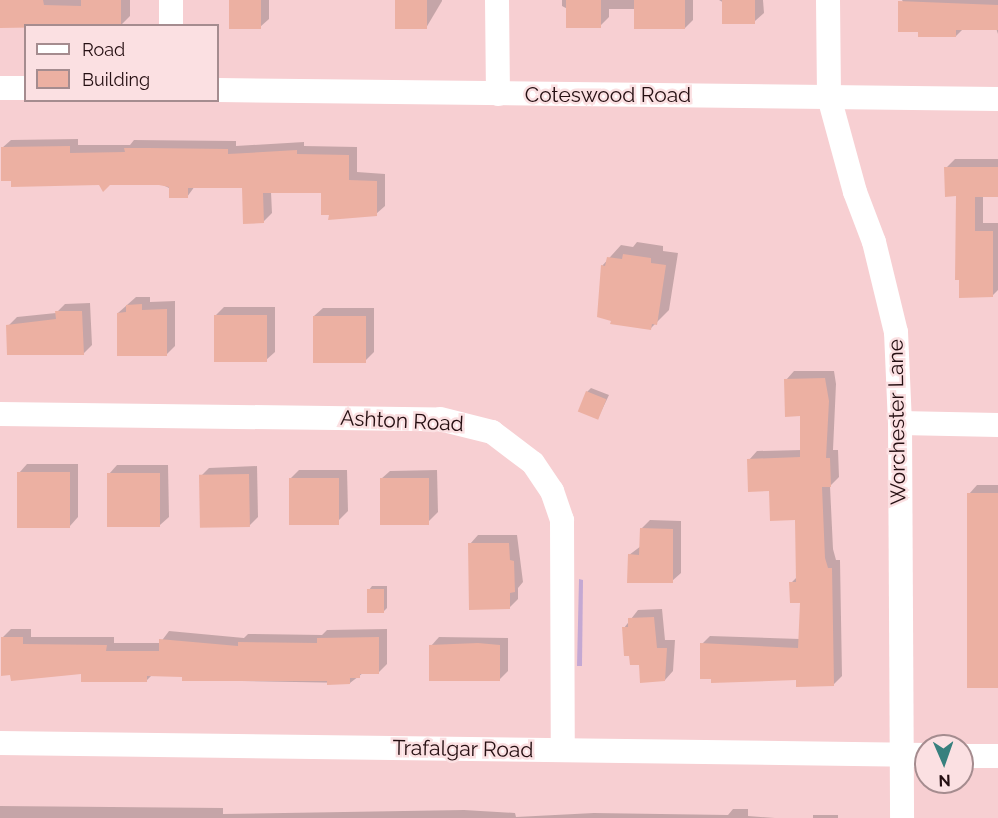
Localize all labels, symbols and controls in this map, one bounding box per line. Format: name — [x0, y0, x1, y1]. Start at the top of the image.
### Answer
legend — [24, 24, 219, 102]
text: Road — [82, 39, 125, 60]
text: Building — [82, 69, 150, 90]
street label: Coteswood Road — [525, 82, 691, 108]
street label: Worchester Lane — [883, 339, 911, 505]
street label: Ashton Road — [340, 405, 464, 437]
north arrow — [914, 734, 974, 794]
street label: Trafalgar Road — [392, 735, 534, 763]
text: N — [938, 771, 951, 790]

